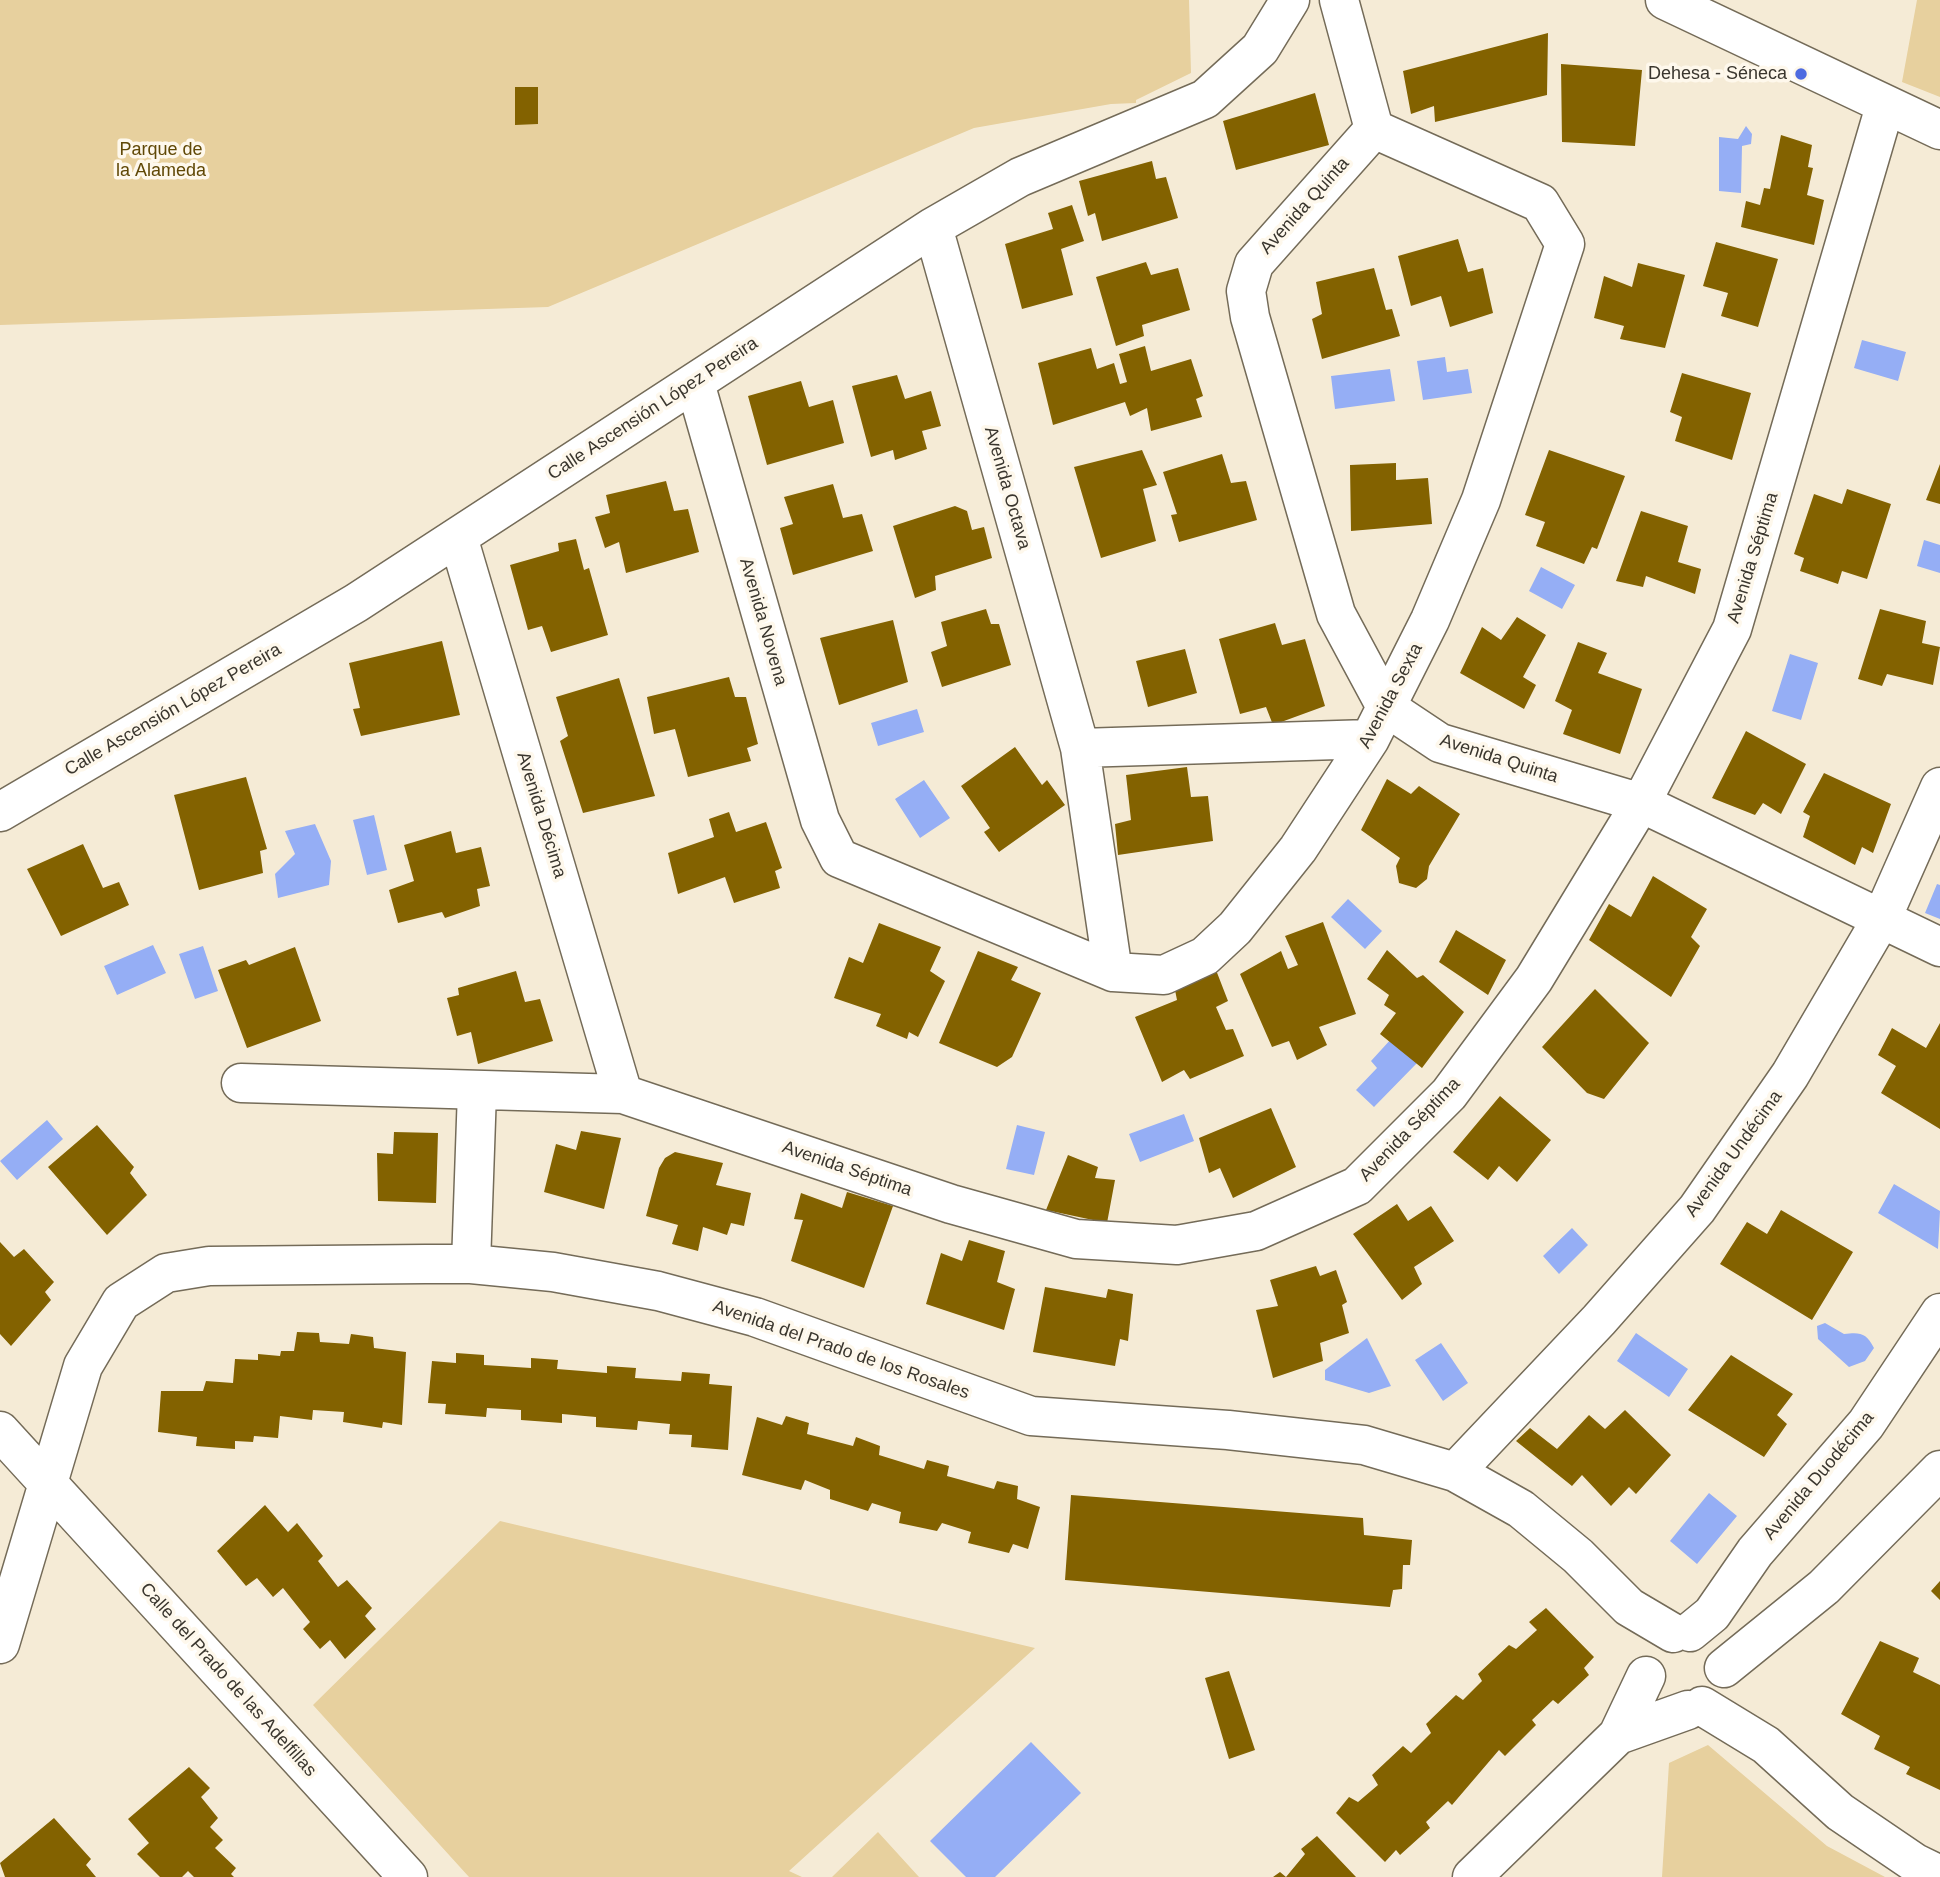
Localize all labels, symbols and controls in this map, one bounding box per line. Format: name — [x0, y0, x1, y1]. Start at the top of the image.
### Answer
place label: Dehesa - Séneca — [1648, 63, 1787, 85]
marker: Dehesa - Séneca — [1793, 66, 1809, 82]
park label: Parque de la Alameda — [116, 139, 206, 182]
street label: Avenida Quinta — [1256, 153, 1354, 259]
street label: Calle Ascensión López Pereira — [544, 333, 762, 485]
street label: Avenida Octava — [979, 424, 1035, 552]
street label: Avenida Séptima — [1723, 490, 1783, 626]
street label: Avenida Novena — [734, 556, 792, 688]
street label: Calle Ascensión López Pereira — [61, 639, 285, 781]
street label: Avenida Sexta — [1354, 640, 1428, 752]
street label: Avenida Quinta — [1437, 730, 1561, 788]
street label: Avenida Décima — [512, 749, 570, 881]
street label: Avenida Séptima — [1355, 1074, 1465, 1186]
street label: Avenida Undécima — [1681, 1087, 1787, 1221]
street label: Avenida Séptima — [779, 1137, 915, 1201]
street label: Avenida del Prado de los Rosales — [710, 1296, 972, 1404]
street label: Avenida Duodécima — [1759, 1407, 1879, 1545]
street label: Calle del Prado de las Adelfillas — [135, 1579, 321, 1781]

